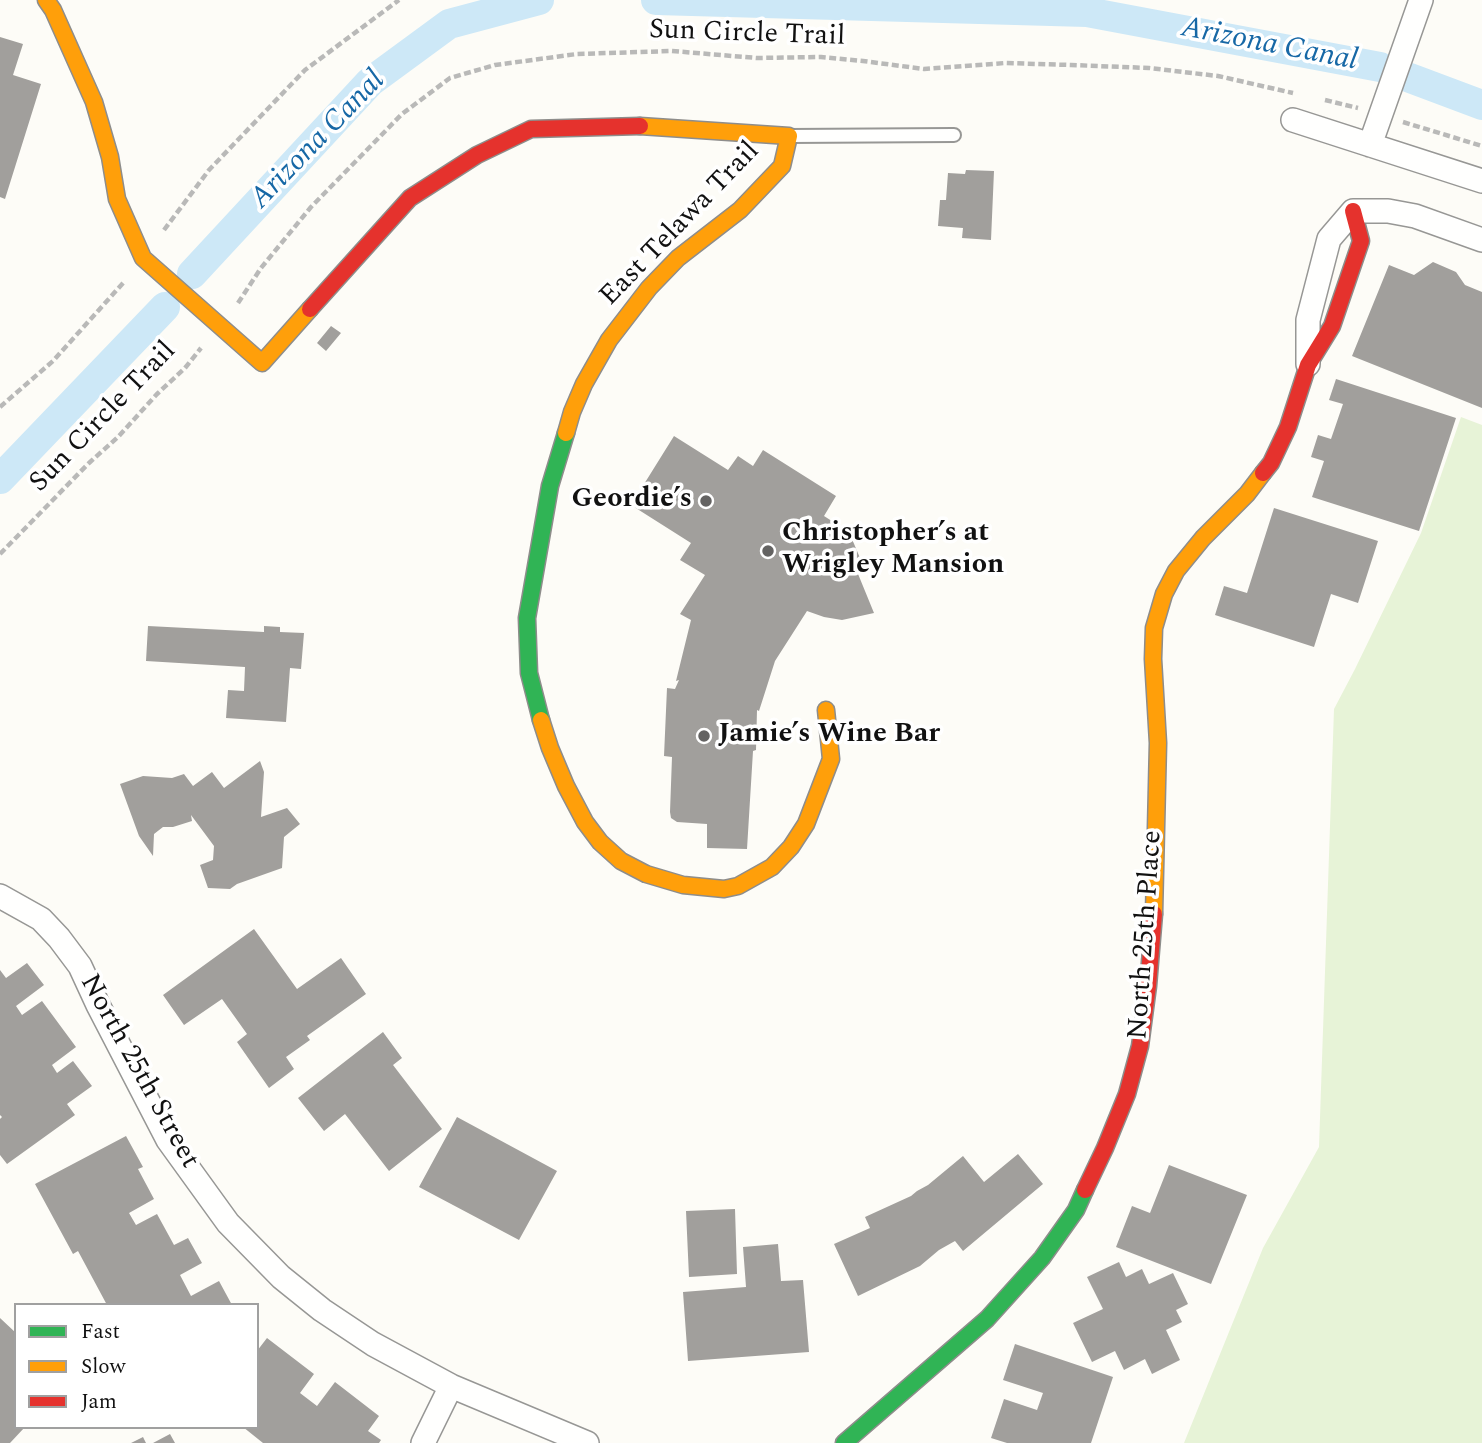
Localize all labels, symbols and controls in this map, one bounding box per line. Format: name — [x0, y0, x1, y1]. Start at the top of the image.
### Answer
water label: Arizona Canal — [1178, 11, 1360, 81]
street label: Sun Circle Trail — [648, 15, 846, 55]
water label: Arizona Canal — [244, 64, 394, 218]
street label: East Telawa Trail — [594, 136, 768, 314]
street label: Sun Circle Trail — [24, 336, 184, 500]
place label: Geordie’s — [572, 484, 692, 518]
marker: Geordie’s — [698, 493, 714, 509]
place label: Christopher’s at Wrigley Mansion — [782, 518, 1004, 584]
marker: Christopher’s at Wrigley Mansion — [760, 543, 776, 559]
place label: Jamie’s Wine Bar — [718, 719, 940, 753]
marker: Jamie’s Wine Bar — [696, 728, 712, 744]
street label: North 25th Place — [1123, 829, 1171, 1041]
street label: North 25th Street — [71, 969, 205, 1175]
legend — [14, 1303, 259, 1429]
text: Fast — [81, 1316, 120, 1348]
text: Slow — [81, 1351, 125, 1383]
text: Jam — [81, 1386, 117, 1418]

